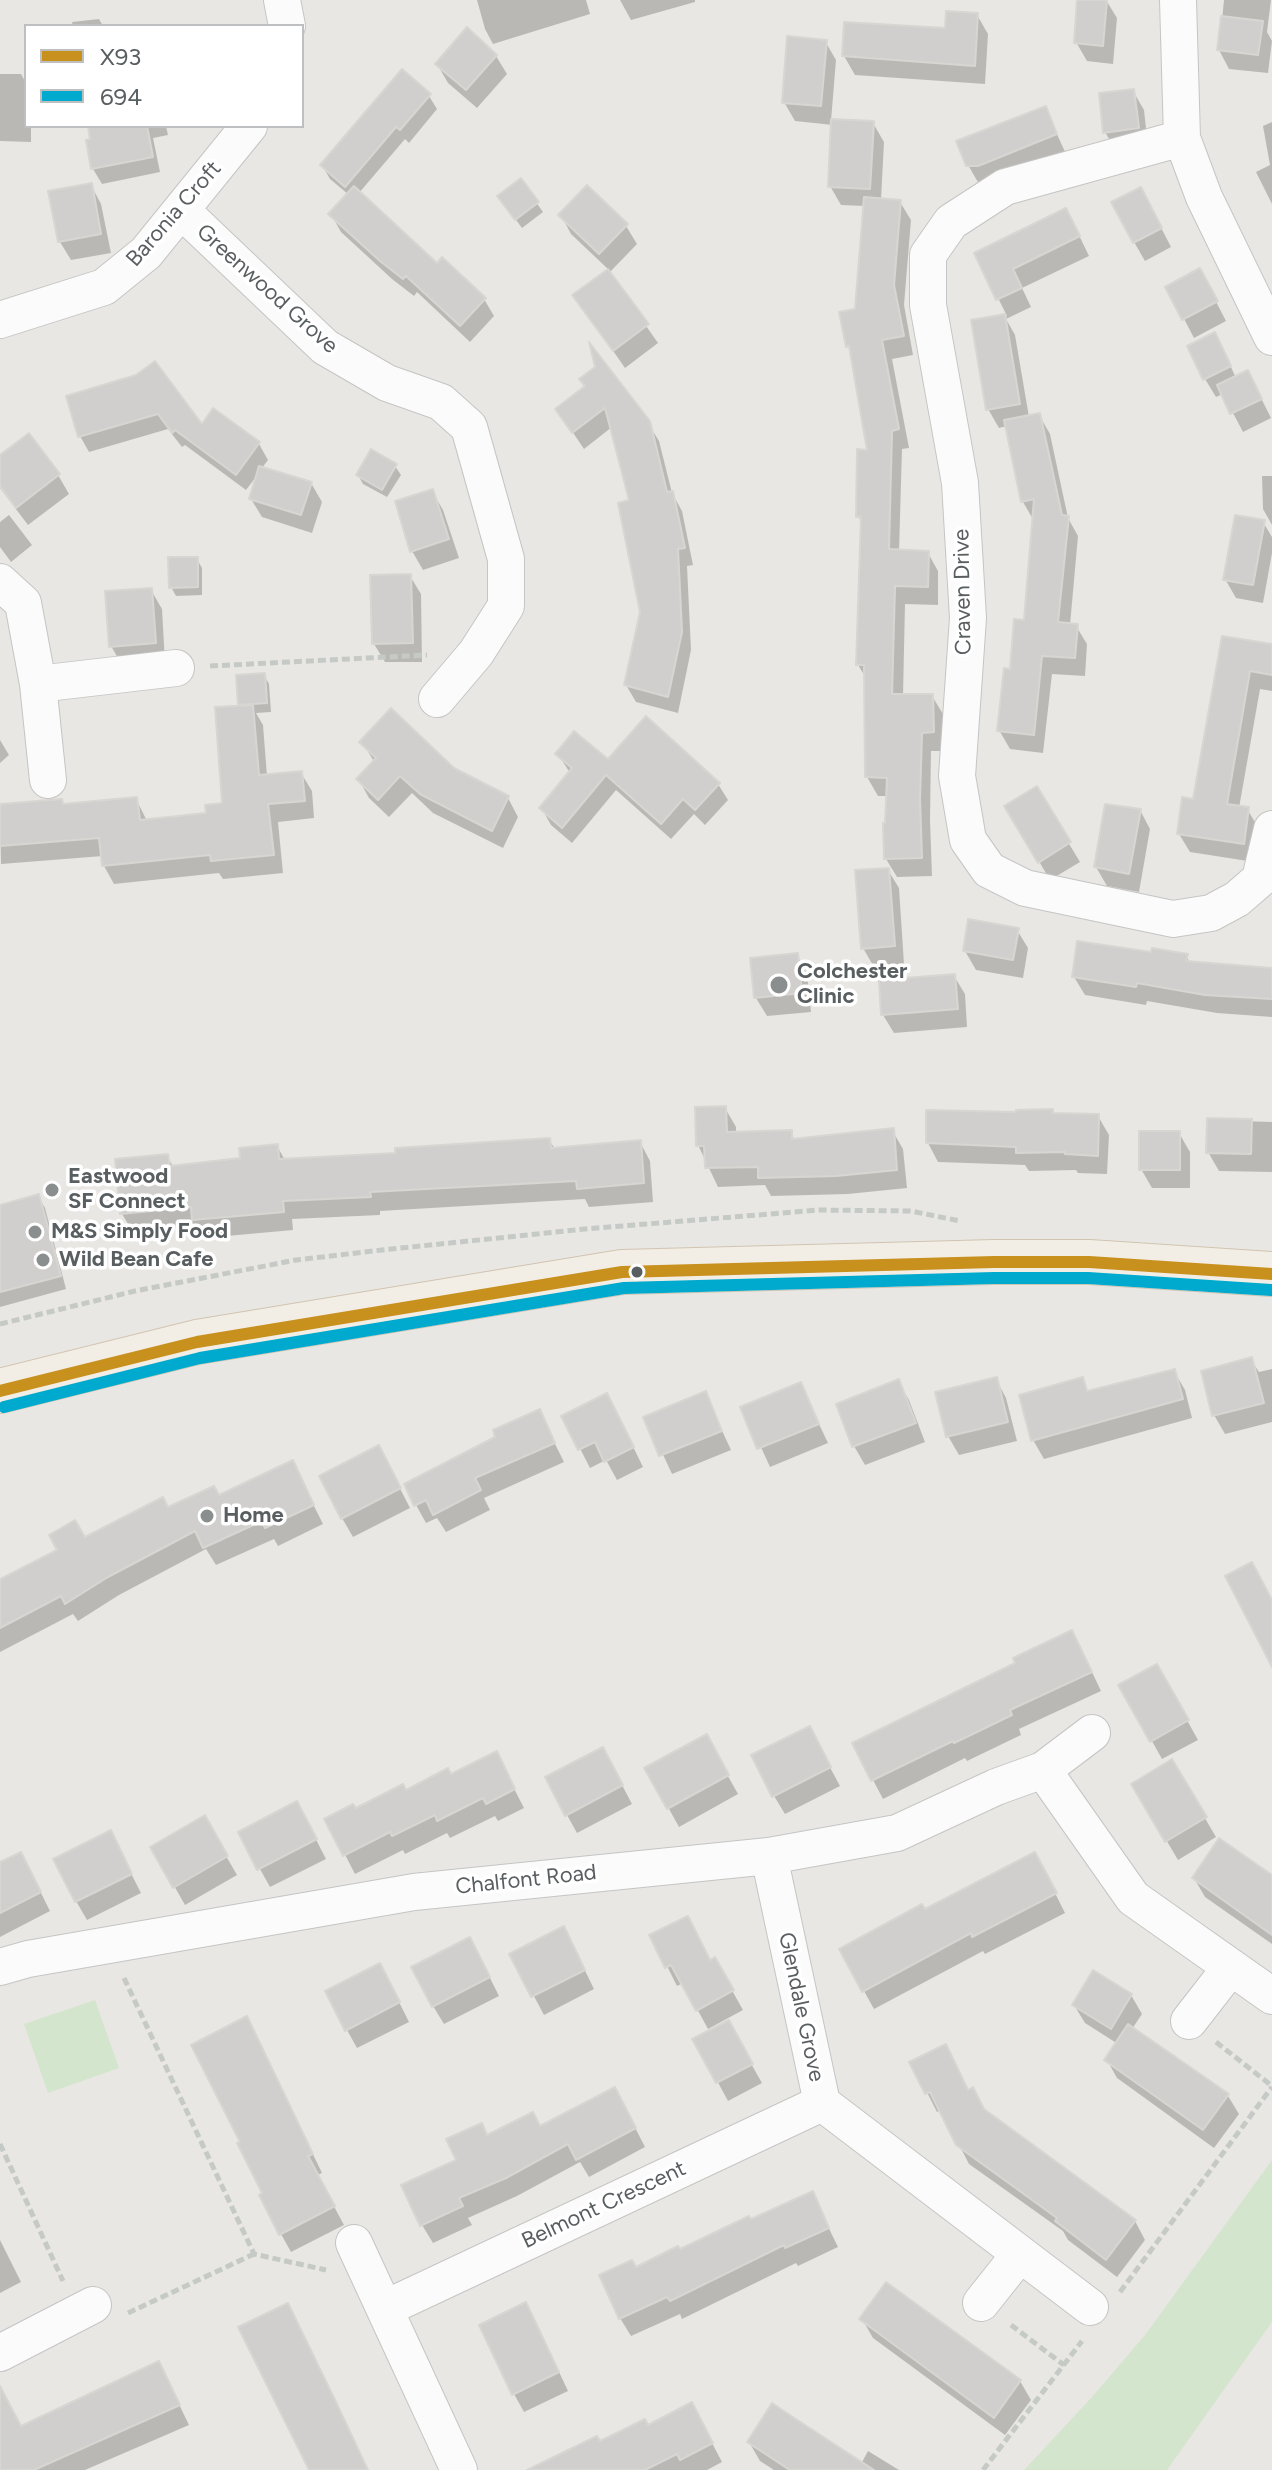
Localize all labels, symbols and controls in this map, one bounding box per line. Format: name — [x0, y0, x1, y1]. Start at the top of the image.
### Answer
legend — [24, 24, 304, 128]
text: X93 — [100, 42, 141, 71]
text: 694 — [100, 82, 142, 111]
street label: Baronia Croft — [121, 156, 227, 272]
street label: Greenwood Grove — [191, 219, 343, 359]
street label: Craven Drive — [949, 529, 977, 655]
place label: Colchester Clinic — [797, 959, 907, 1010]
marker: Colchester Clinic — [768, 974, 790, 996]
place label: Eastwood SF Connect — [68, 1164, 186, 1216]
marker: Eastwood SF Connect — [43, 1181, 61, 1199]
place label: M&S Simply Food — [51, 1219, 228, 1245]
marker: M&S Simply Food — [26, 1223, 44, 1241]
place label: Wild Bean Cafe — [59, 1247, 214, 1273]
marker: Wild Bean Cafe — [34, 1251, 52, 1269]
unlabelled marker — [629, 1264, 645, 1280]
place label: Home — [223, 1503, 284, 1529]
marker: Home — [198, 1507, 216, 1525]
street label: Chalfont Road — [454, 1859, 598, 1901]
street label: Glendale Grove — [772, 1930, 830, 2084]
street label: Belmont Crescent — [518, 2155, 690, 2255]

